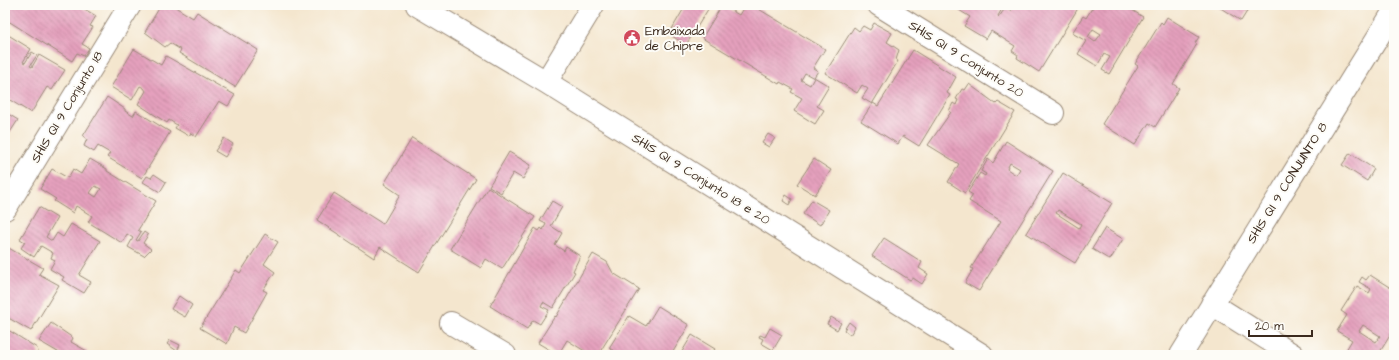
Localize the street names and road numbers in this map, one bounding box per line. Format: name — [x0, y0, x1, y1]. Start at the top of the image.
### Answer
street label: SHIS QI 9 Conjunto 20 — [905, 16, 1027, 102]
street label: SHIS QI 9 Conjunto 18 — [27, 47, 108, 166]
street label: SHIS QI 9 CONJUNTO 8 — [1242, 119, 1332, 247]
street label: SHIS QI 9 Conjunto 18 e 20 — [628, 129, 774, 229]

